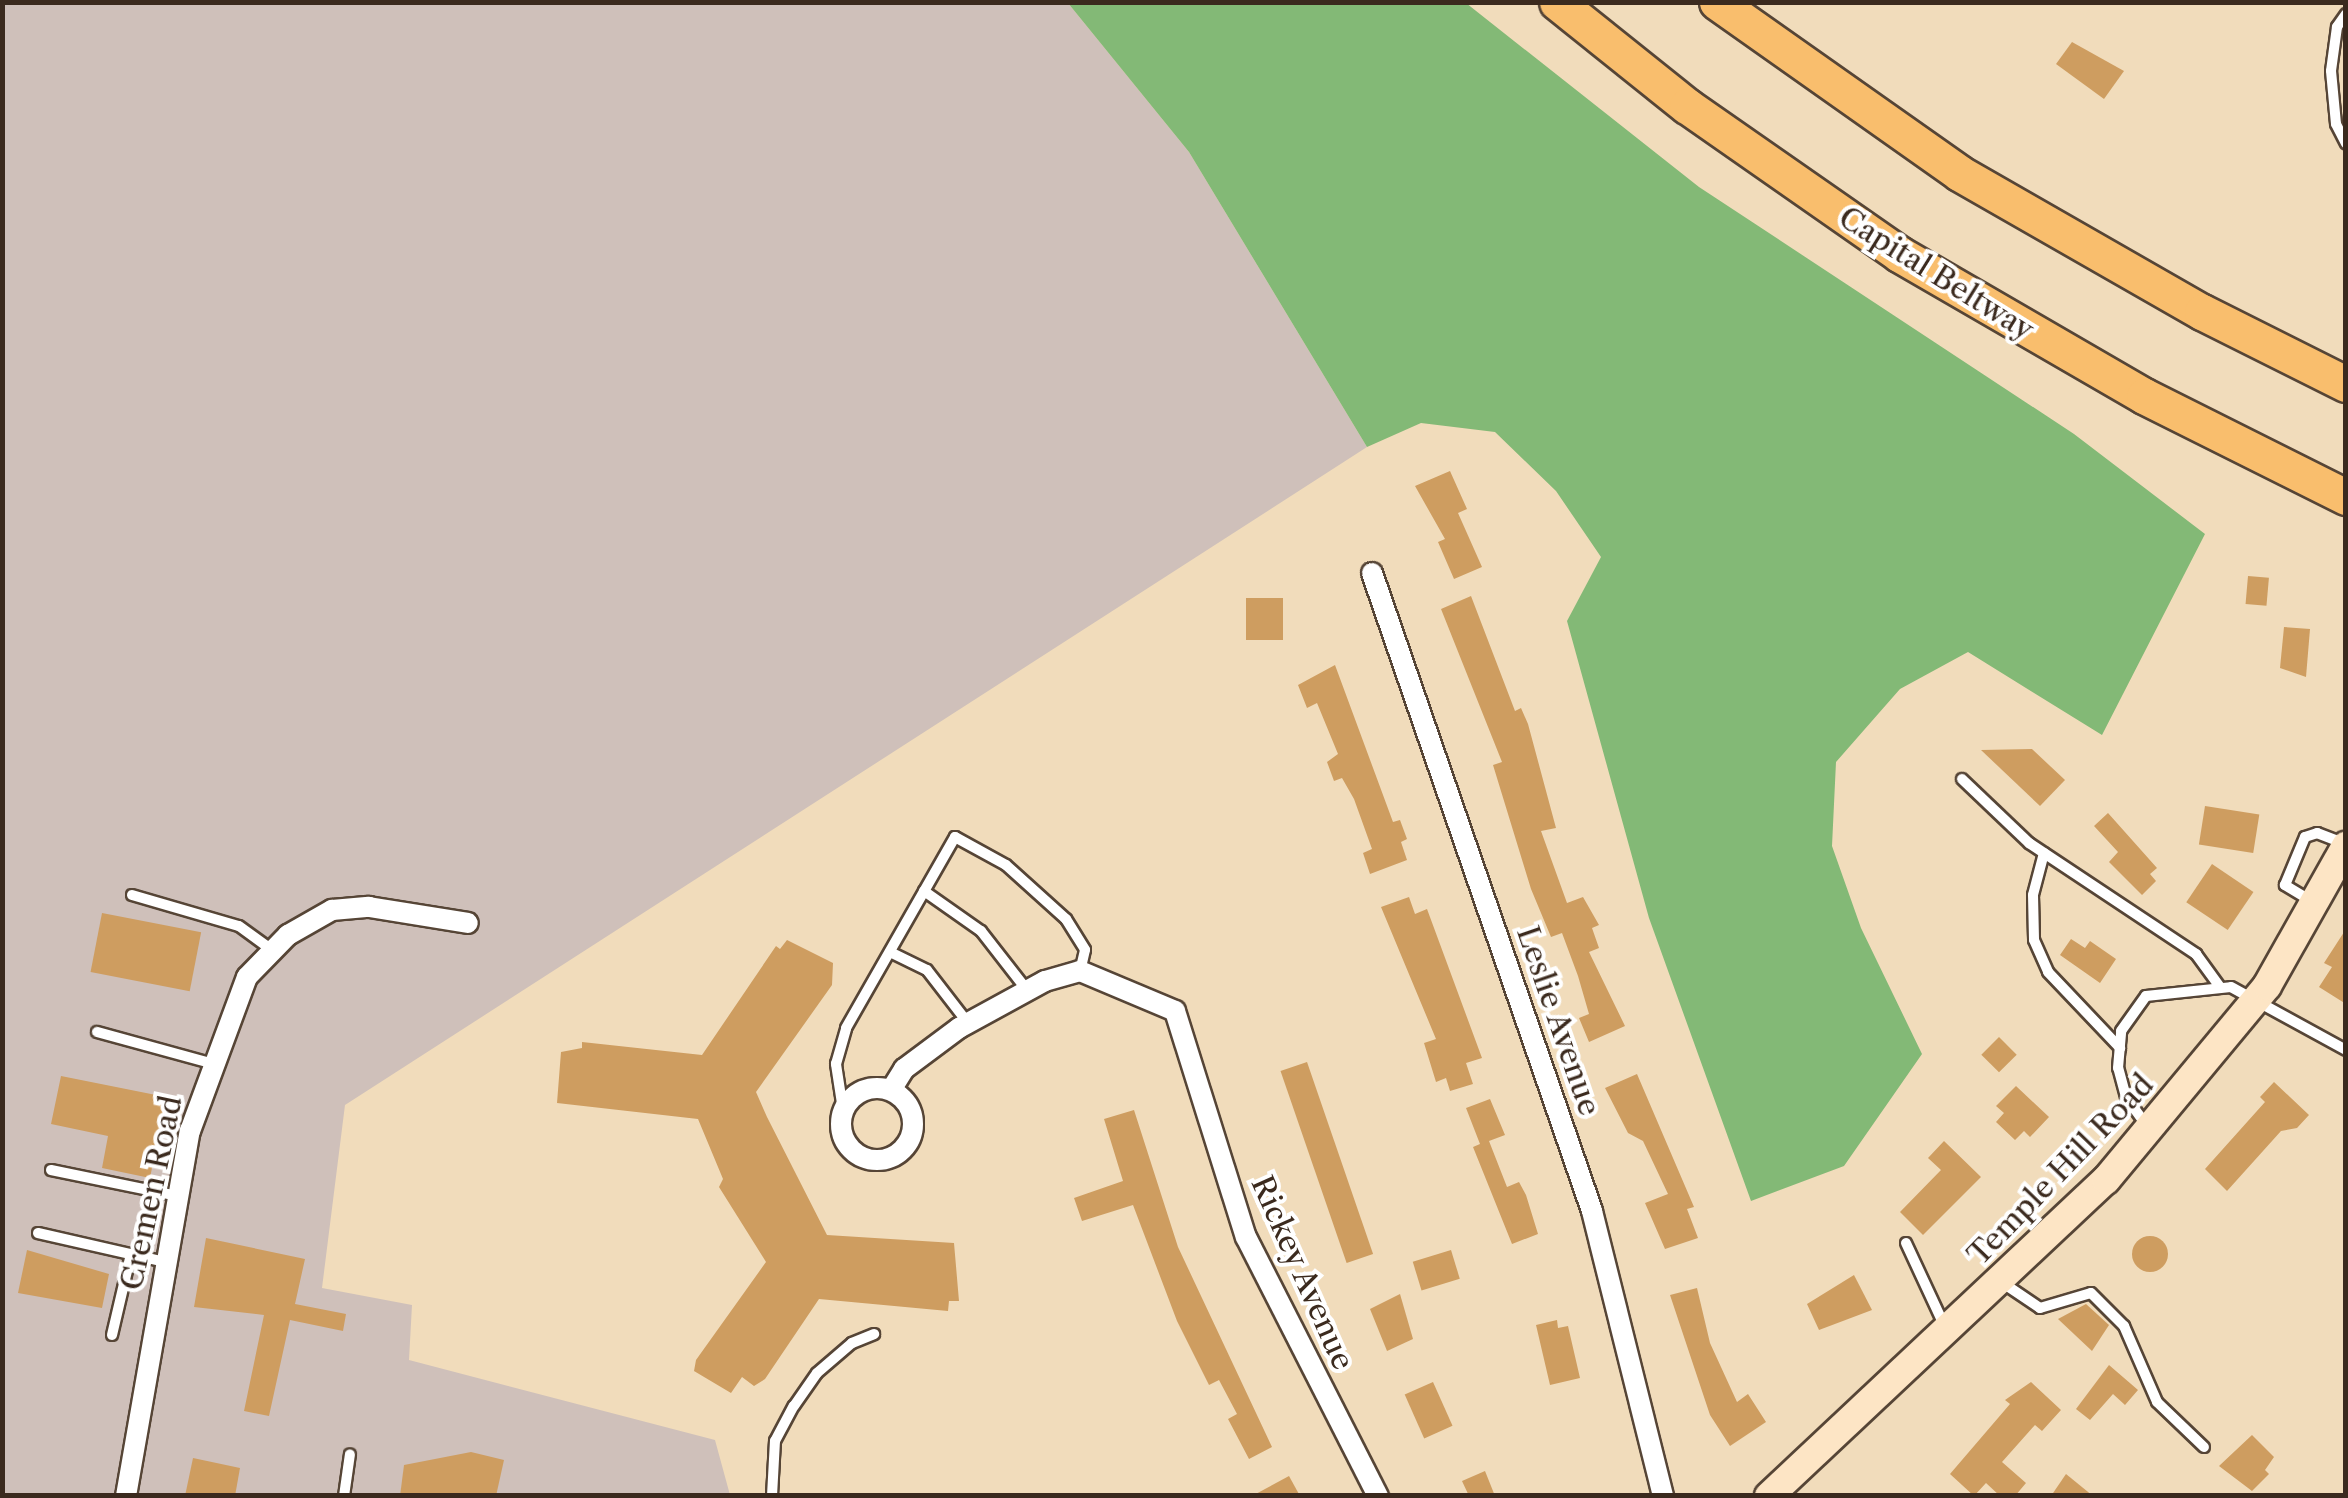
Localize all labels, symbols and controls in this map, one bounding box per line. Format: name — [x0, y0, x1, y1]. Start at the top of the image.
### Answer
street label: Capital Beltway — [1832, 200, 2040, 348]
street label: Leslie Avenue — [1509, 921, 1607, 1121]
street label: Temple Hill Road — [1961, 1067, 2161, 1273]
street label: Cremen Road — [114, 1092, 190, 1294]
street label: Rickey Avenue — [1243, 1170, 1361, 1376]

